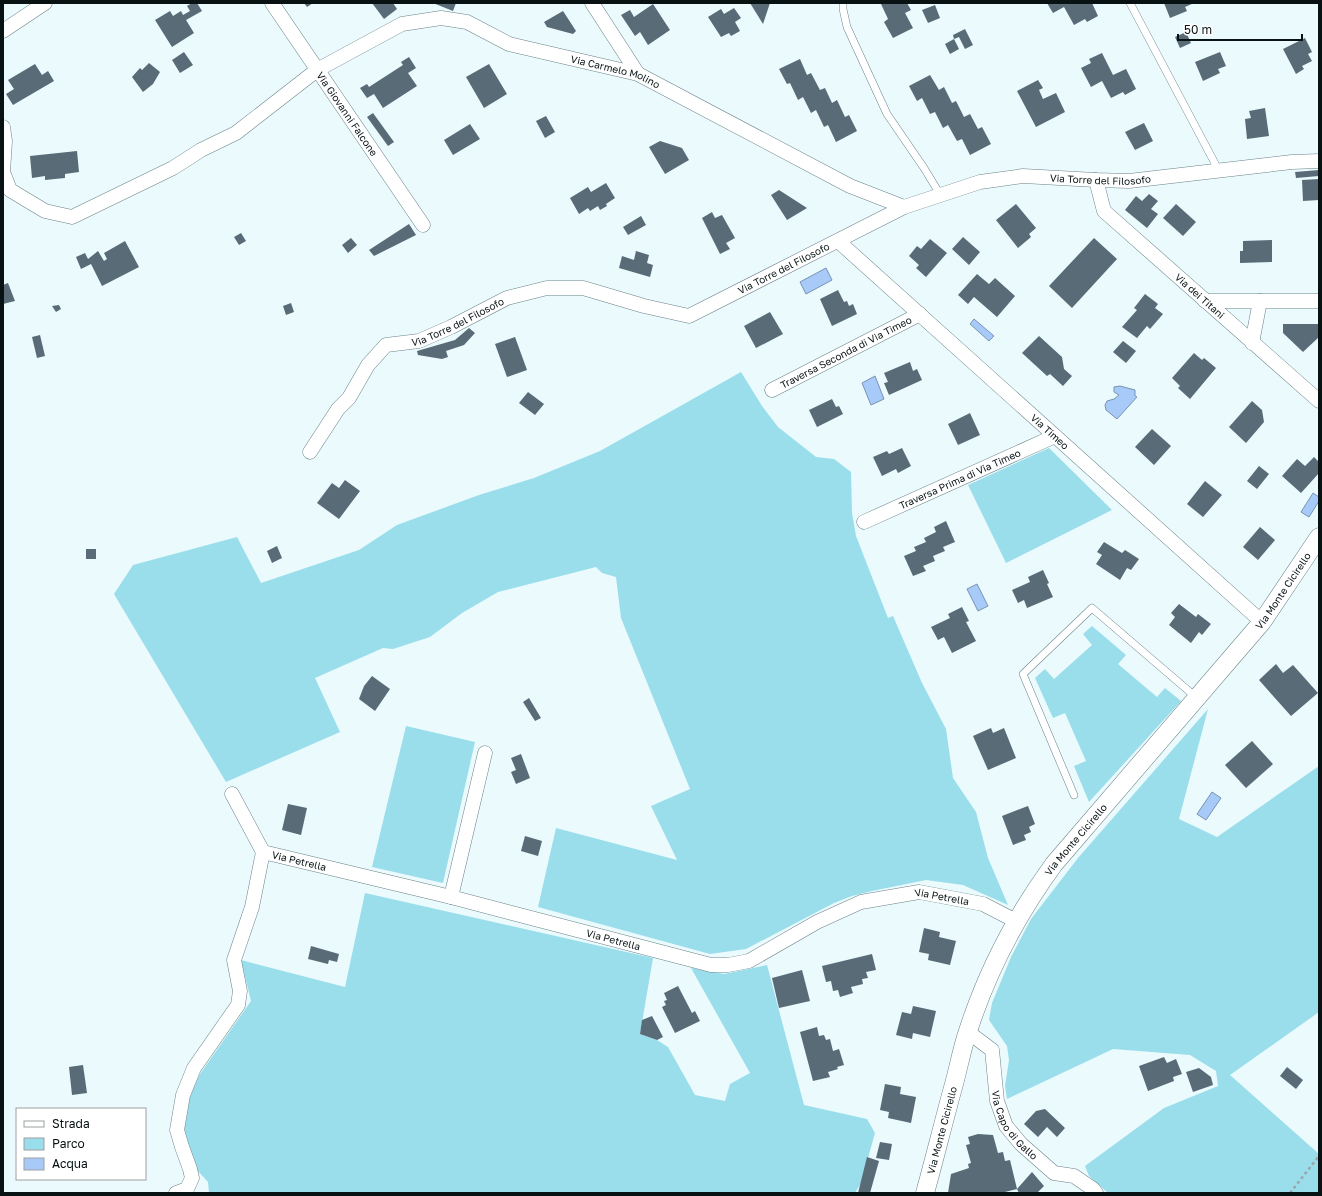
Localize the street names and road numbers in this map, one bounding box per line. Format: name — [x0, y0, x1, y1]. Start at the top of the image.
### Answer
street label: Via Carmelo Molino — [570, 53, 662, 91]
street label: Via Giovanni Falcone — [314, 69, 380, 158]
street label: Via Torre del Filosofo — [1050, 171, 1151, 187]
street label: Via Torre del Filosofo — [736, 240, 831, 296]
street label: Via dei Titani — [1173, 271, 1227, 321]
street label: Via Torre del Filosofo — [411, 295, 506, 348]
street label: Traversa Seconda di Via Timeo — [778, 313, 913, 391]
street label: Via Timeo — [1028, 411, 1072, 452]
street label: Traversa Prima di Via Timeo — [897, 446, 1022, 511]
street label: Via Monte Cicirello — [1253, 550, 1313, 632]
street label: Via Monte Cicirello — [1042, 801, 1109, 878]
street label: Via Petrella — [271, 848, 328, 873]
street label: Via Petrella — [914, 886, 970, 907]
street label: Via Petrella — [585, 927, 642, 952]
street label: Via Monte Cicirello — [924, 1085, 959, 1175]
street label: Via Capo di Gallo — [990, 1090, 1040, 1162]

